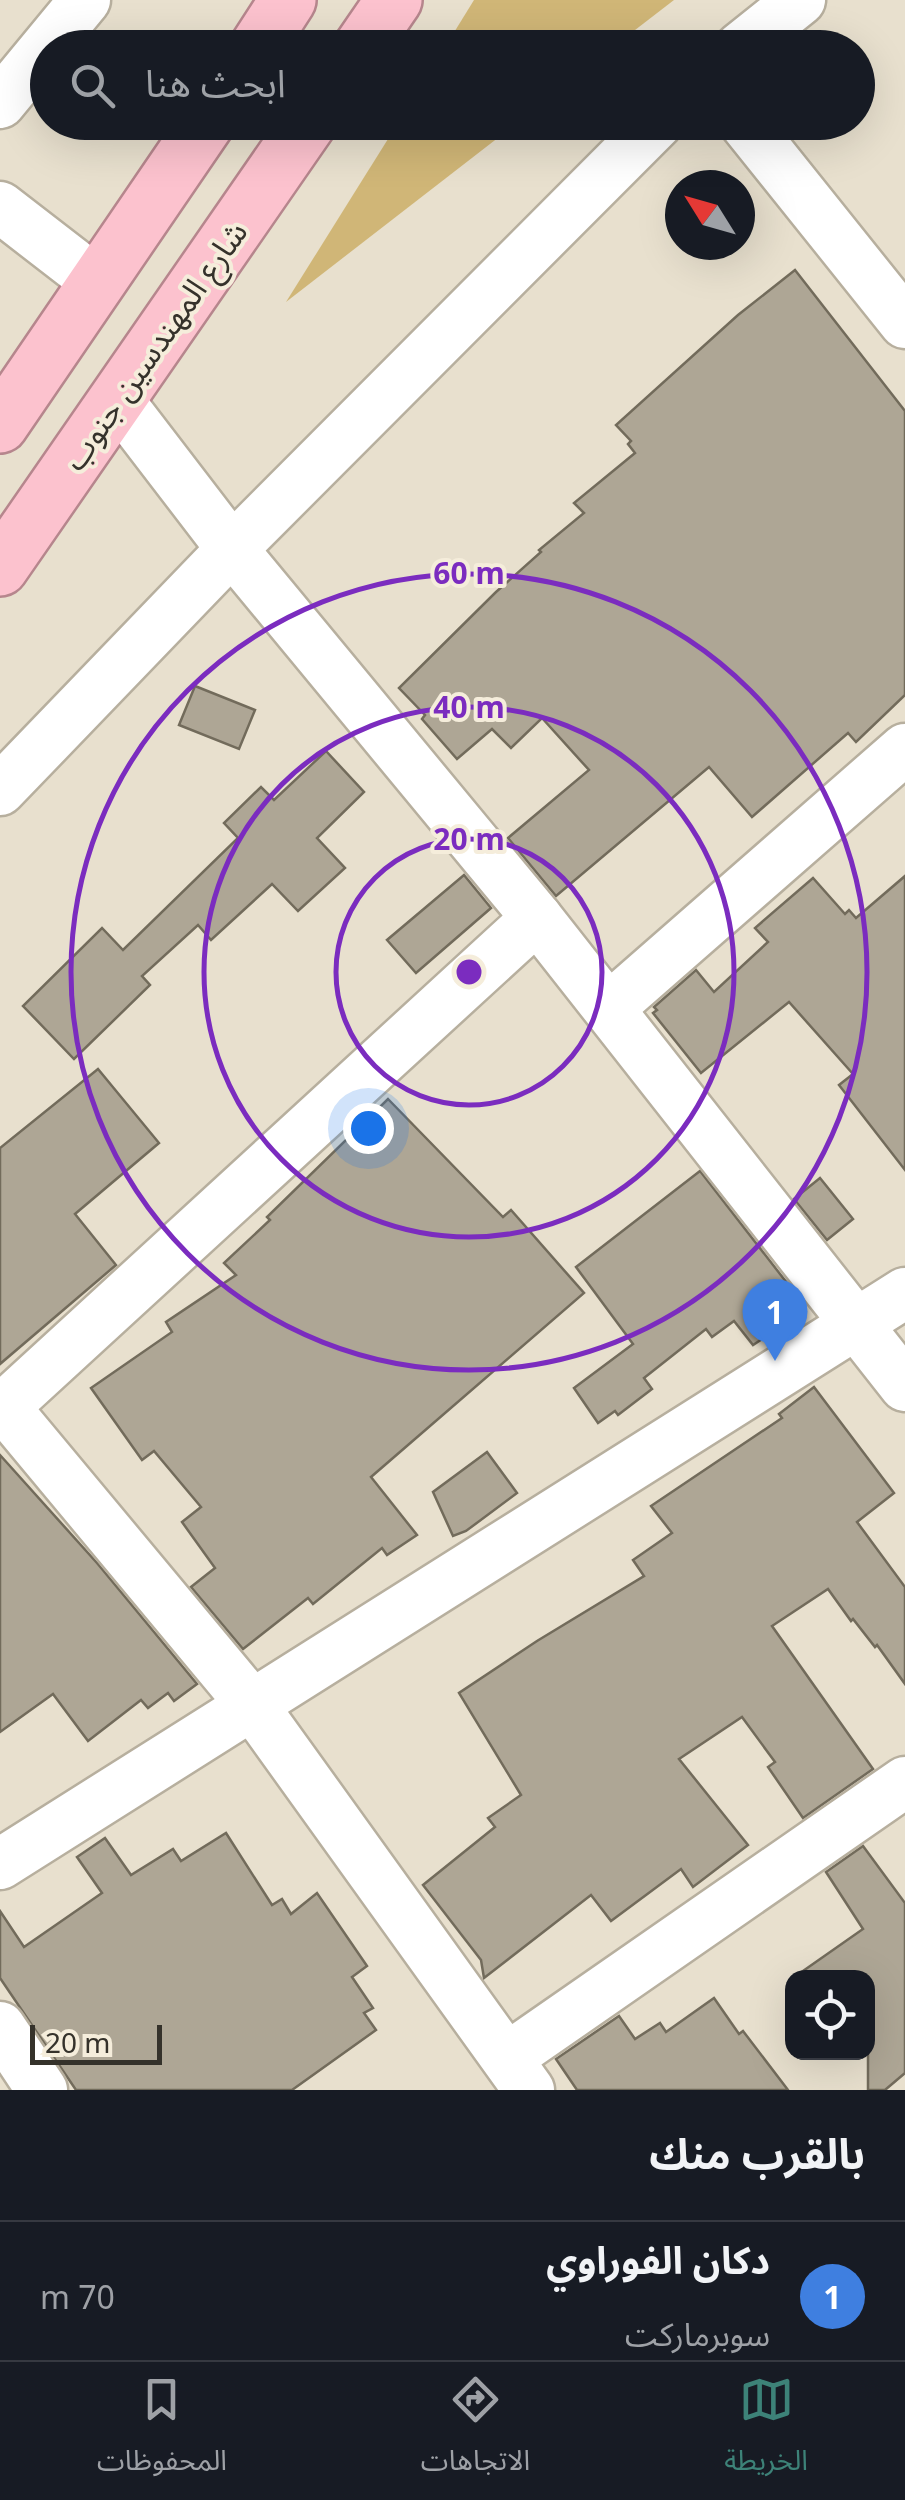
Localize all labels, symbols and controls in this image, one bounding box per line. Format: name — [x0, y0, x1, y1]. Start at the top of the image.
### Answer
search box — [30, 30, 875, 140]
text: ابحث هنا — [145, 56, 286, 108]
icon: search — [65, 58, 120, 113]
north arrow — [665, 170, 755, 260]
street label: شارع المهندسين جنوب — [52, 212, 259, 480]
text: 60 m — [433, 552, 505, 593]
text: 40 m — [433, 686, 505, 727]
text: 20 m — [433, 818, 505, 859]
centre of rings — [451, 954, 487, 990]
your location — [343, 1103, 394, 1154]
pin: 1 — [742, 1278, 808, 1361]
map controls — [785, 1970, 875, 2060]
button: locate — [785, 1970, 875, 2060]
scale bar — [30, 2020, 162, 2064]
text: 20 m — [45, 2023, 111, 2061]
text: بالقرب منك — [649, 2124, 865, 2181]
text: دكان الفوراوي — [546, 2233, 770, 2285]
text: 70 m — [40, 2275, 115, 2318]
text: 1 — [823, 2275, 842, 2318]
text: سوبرماركت — [625, 2312, 770, 2355]
tab: المحفوظات — [97, 2372, 227, 2491]
tab: الاتجاهات — [421, 2372, 530, 2491]
tab: الخريطة — [724, 2372, 808, 2491]

